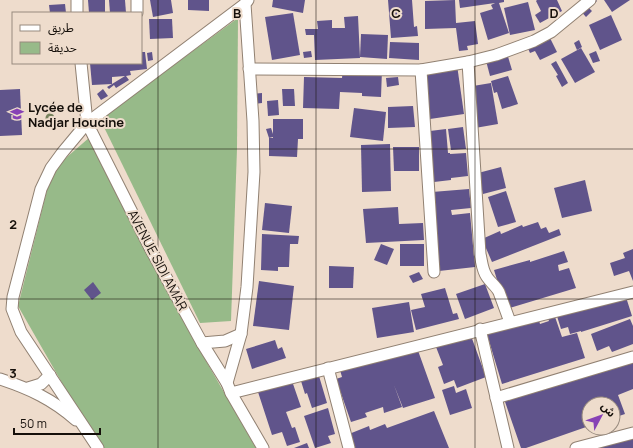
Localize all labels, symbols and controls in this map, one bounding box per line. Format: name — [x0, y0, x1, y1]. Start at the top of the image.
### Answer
text: B — [233, 4, 241, 22]
text: C — [391, 4, 401, 22]
text: D — [549, 4, 559, 22]
legend — [12, 12, 142, 64]
text: طريق — [48, 19, 74, 36]
text: حديقة — [48, 39, 77, 56]
place label: Lycée de Nadjar Houcine — [28, 98, 124, 131]
school or university icon: Lycée de Nadjar Houcine — [9, 106, 25, 122]
street label: AVENUE SIDI AMAR — [124, 206, 192, 314]
text: 2 — [9, 215, 17, 233]
text: 3 — [9, 364, 17, 382]
north arrow — [581, 396, 621, 436]
text: ش — [598, 399, 620, 420]
scale bar — [14, 410, 100, 436]
text: 50 m — [20, 415, 47, 432]

